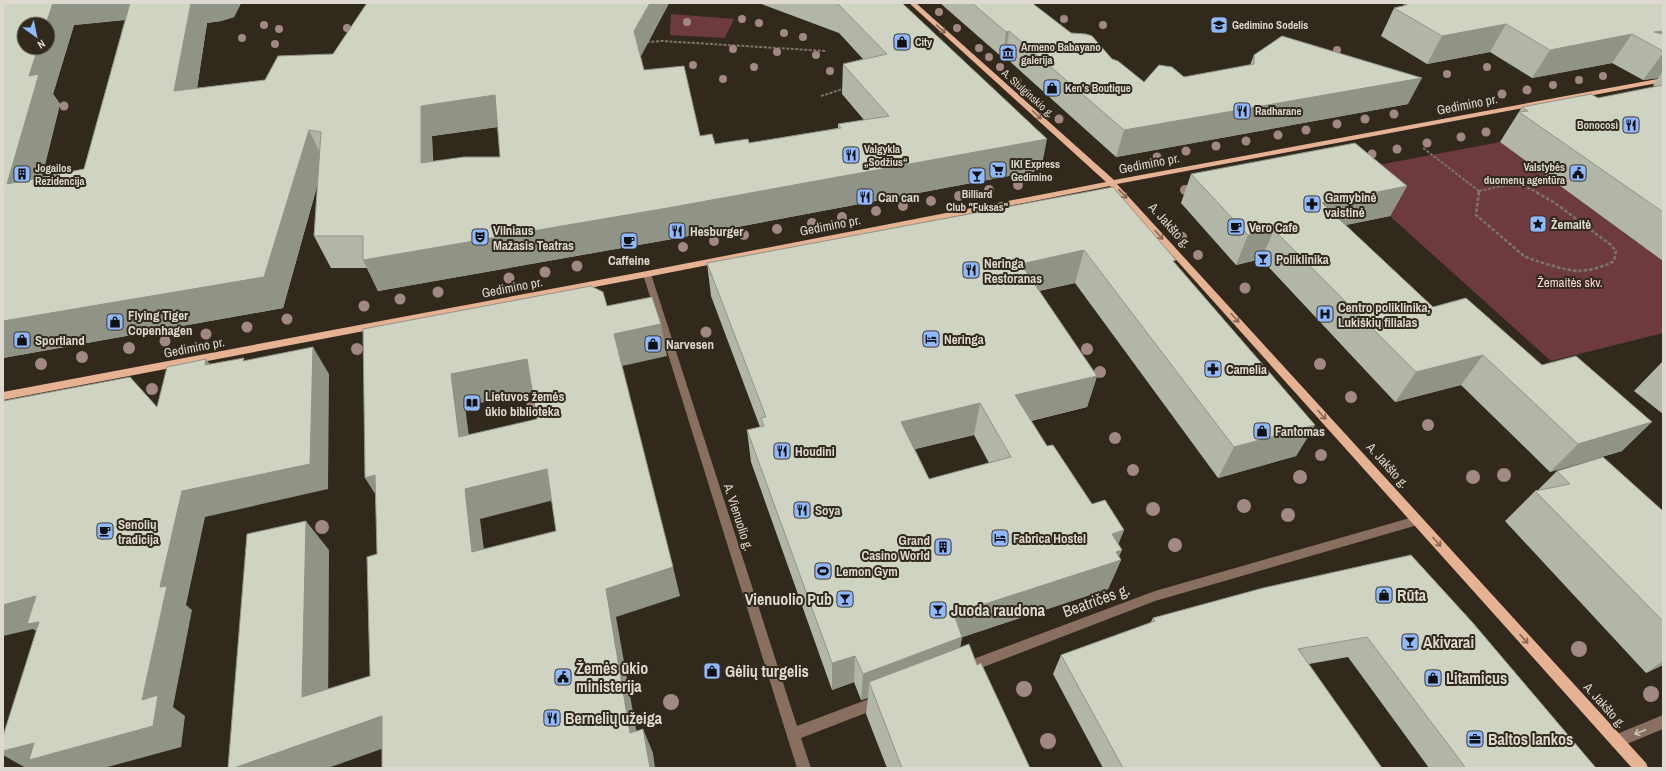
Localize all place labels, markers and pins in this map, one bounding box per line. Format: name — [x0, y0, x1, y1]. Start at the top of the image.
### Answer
school or university icon: Gedimino Sodelis — [1209, 15, 1229, 35]
place label: Gedimino Sodelis — [1232, 18, 1308, 32]
shop icon: City — [892, 32, 912, 52]
place label: City — [915, 35, 932, 49]
place label: Armeno Babayano galerija — [1021, 40, 1101, 67]
museum icon: Armeno Babayano galerija — [998, 43, 1018, 63]
shop icon: Ken's Boutique — [1042, 78, 1062, 98]
place label: Ken's Boutique — [1065, 81, 1131, 95]
restaurant icon: Radharane — [1232, 101, 1252, 121]
place label: Radharane — [1255, 104, 1302, 118]
restaurant icon: Bonocosì — [1621, 115, 1641, 135]
place label: Bonocosì — [1577, 118, 1618, 132]
place label: Valgykla „Sodžius“ — [864, 142, 908, 169]
restaurant icon: Valgykla „Sodžius“ — [841, 145, 861, 165]
place label: IKI Express Gedimino — [1011, 157, 1060, 184]
supermarket icon: IKI Express Gedimino — [988, 160, 1008, 180]
place label: Valstybės duomenų agentūra — [1484, 160, 1565, 187]
place label: Jogailos Rezidencija — [35, 161, 85, 188]
public building icon: Valstybės duomenų agentūra — [1568, 163, 1588, 183]
building icon: Jogailos Rezidencija — [12, 164, 32, 184]
bar icon: Billiard Club "Fuksas" — [967, 166, 987, 186]
restaurant icon: Can can — [855, 187, 875, 207]
place label: Billiard Club "Fuksas" — [946, 187, 1008, 214]
place label: Can can — [878, 189, 919, 206]
place label: Gamybinė vaistinė — [1325, 189, 1377, 221]
pharmacy icon: Gamybinė vaistinė — [1302, 194, 1322, 214]
place icon: Žemaitė — [1528, 214, 1548, 234]
place label: Žemaitė — [1551, 216, 1591, 233]
cafe icon: Vero Cafe — [1226, 217, 1246, 237]
place label: Vero Cafe — [1249, 219, 1298, 236]
restaurant icon: Hesburger — [667, 221, 687, 241]
place label: Vilniaus Mažasis Teatras — [493, 222, 574, 254]
place label: Hesburger — [690, 223, 744, 240]
theatre icon: Vilniaus Mažasis Teatras — [470, 227, 490, 247]
cafe icon: Caffeine — [619, 231, 639, 251]
bar icon: Poliklinika — [1253, 249, 1273, 269]
place label: Poliklinika — [1276, 251, 1329, 268]
place label: Caffeine — [608, 252, 650, 269]
place label: Neringa Restoranas — [984, 255, 1042, 287]
restaurant icon: Neringa Restoranas — [961, 260, 981, 280]
place label: Centro poliklinika, Lukiškių filialas — [1338, 299, 1430, 331]
hospital icon: Centro poliklinika, Lukiškių filialas — [1315, 304, 1335, 324]
place label: Flying Tiger Copenhagen — [128, 307, 193, 339]
shop icon: Flying Tiger Copenhagen — [105, 312, 125, 332]
hotel icon: Neringa — [921, 329, 941, 349]
shop icon: Sportland — [12, 330, 32, 350]
place label: Neringa — [944, 331, 984, 348]
place label: Sportland — [35, 332, 85, 349]
shop icon: Narvesen — [643, 334, 663, 354]
place label: Narvesen — [666, 336, 714, 353]
pharmacy icon: Camelia — [1203, 359, 1223, 379]
place label: Camelia — [1226, 361, 1267, 378]
place label: Lietuvos žemės ūkio biblioteka — [485, 388, 564, 420]
library icon: Lietuvos žemės ūkio biblioteka — [462, 393, 482, 413]
shop icon: Fantomas — [1252, 421, 1272, 441]
place label: Fantomas — [1275, 423, 1325, 440]
restaurant icon: Houdini — [772, 441, 792, 461]
place label: Houdini — [795, 443, 835, 460]
restaurant icon: Soya — [792, 500, 812, 520]
place label: Soya — [815, 502, 841, 519]
place label: Senolių tradicija — [118, 516, 159, 548]
cafe icon: Senolių tradicija — [95, 521, 115, 541]
hotel icon: Fabrica Hostel — [990, 528, 1010, 548]
place label: Fabrica Hostel — [1013, 530, 1086, 547]
place label: Grand Casino World — [861, 532, 930, 564]
building icon: Grand Casino World — [933, 537, 953, 557]
sports icon: Lemon Gym — [813, 561, 833, 581]
place label: Lemon Gym — [836, 563, 898, 580]
place label: Rūta — [1397, 584, 1427, 606]
shop icon: Rūta — [1374, 585, 1394, 605]
place label: Vienuolio Pub — [745, 588, 832, 610]
bar icon: Vienuolio Pub — [835, 589, 855, 609]
place label: Juoda raudona — [951, 599, 1046, 621]
bar icon: Juoda raudona — [928, 600, 948, 620]
place label: Akivarai — [1423, 631, 1474, 653]
bar icon: Akivarai — [1400, 632, 1420, 652]
place label: Žemės ūkio ministerija — [576, 657, 648, 697]
place label: Gėlių turgelis — [725, 660, 809, 682]
shop icon: Gėlių turgelis — [702, 661, 722, 681]
public building icon: Žemės ūkio ministerija — [553, 667, 573, 687]
place label: Litamicus — [1446, 667, 1507, 689]
shop icon: Litamicus — [1423, 668, 1443, 688]
place label: Bernelių užeiga — [565, 707, 663, 729]
restaurant icon: Bernelių užeiga — [542, 708, 562, 728]
place label: Baltos lankos — [1488, 728, 1573, 750]
office icon: Baltos lankos — [1465, 729, 1485, 749]

